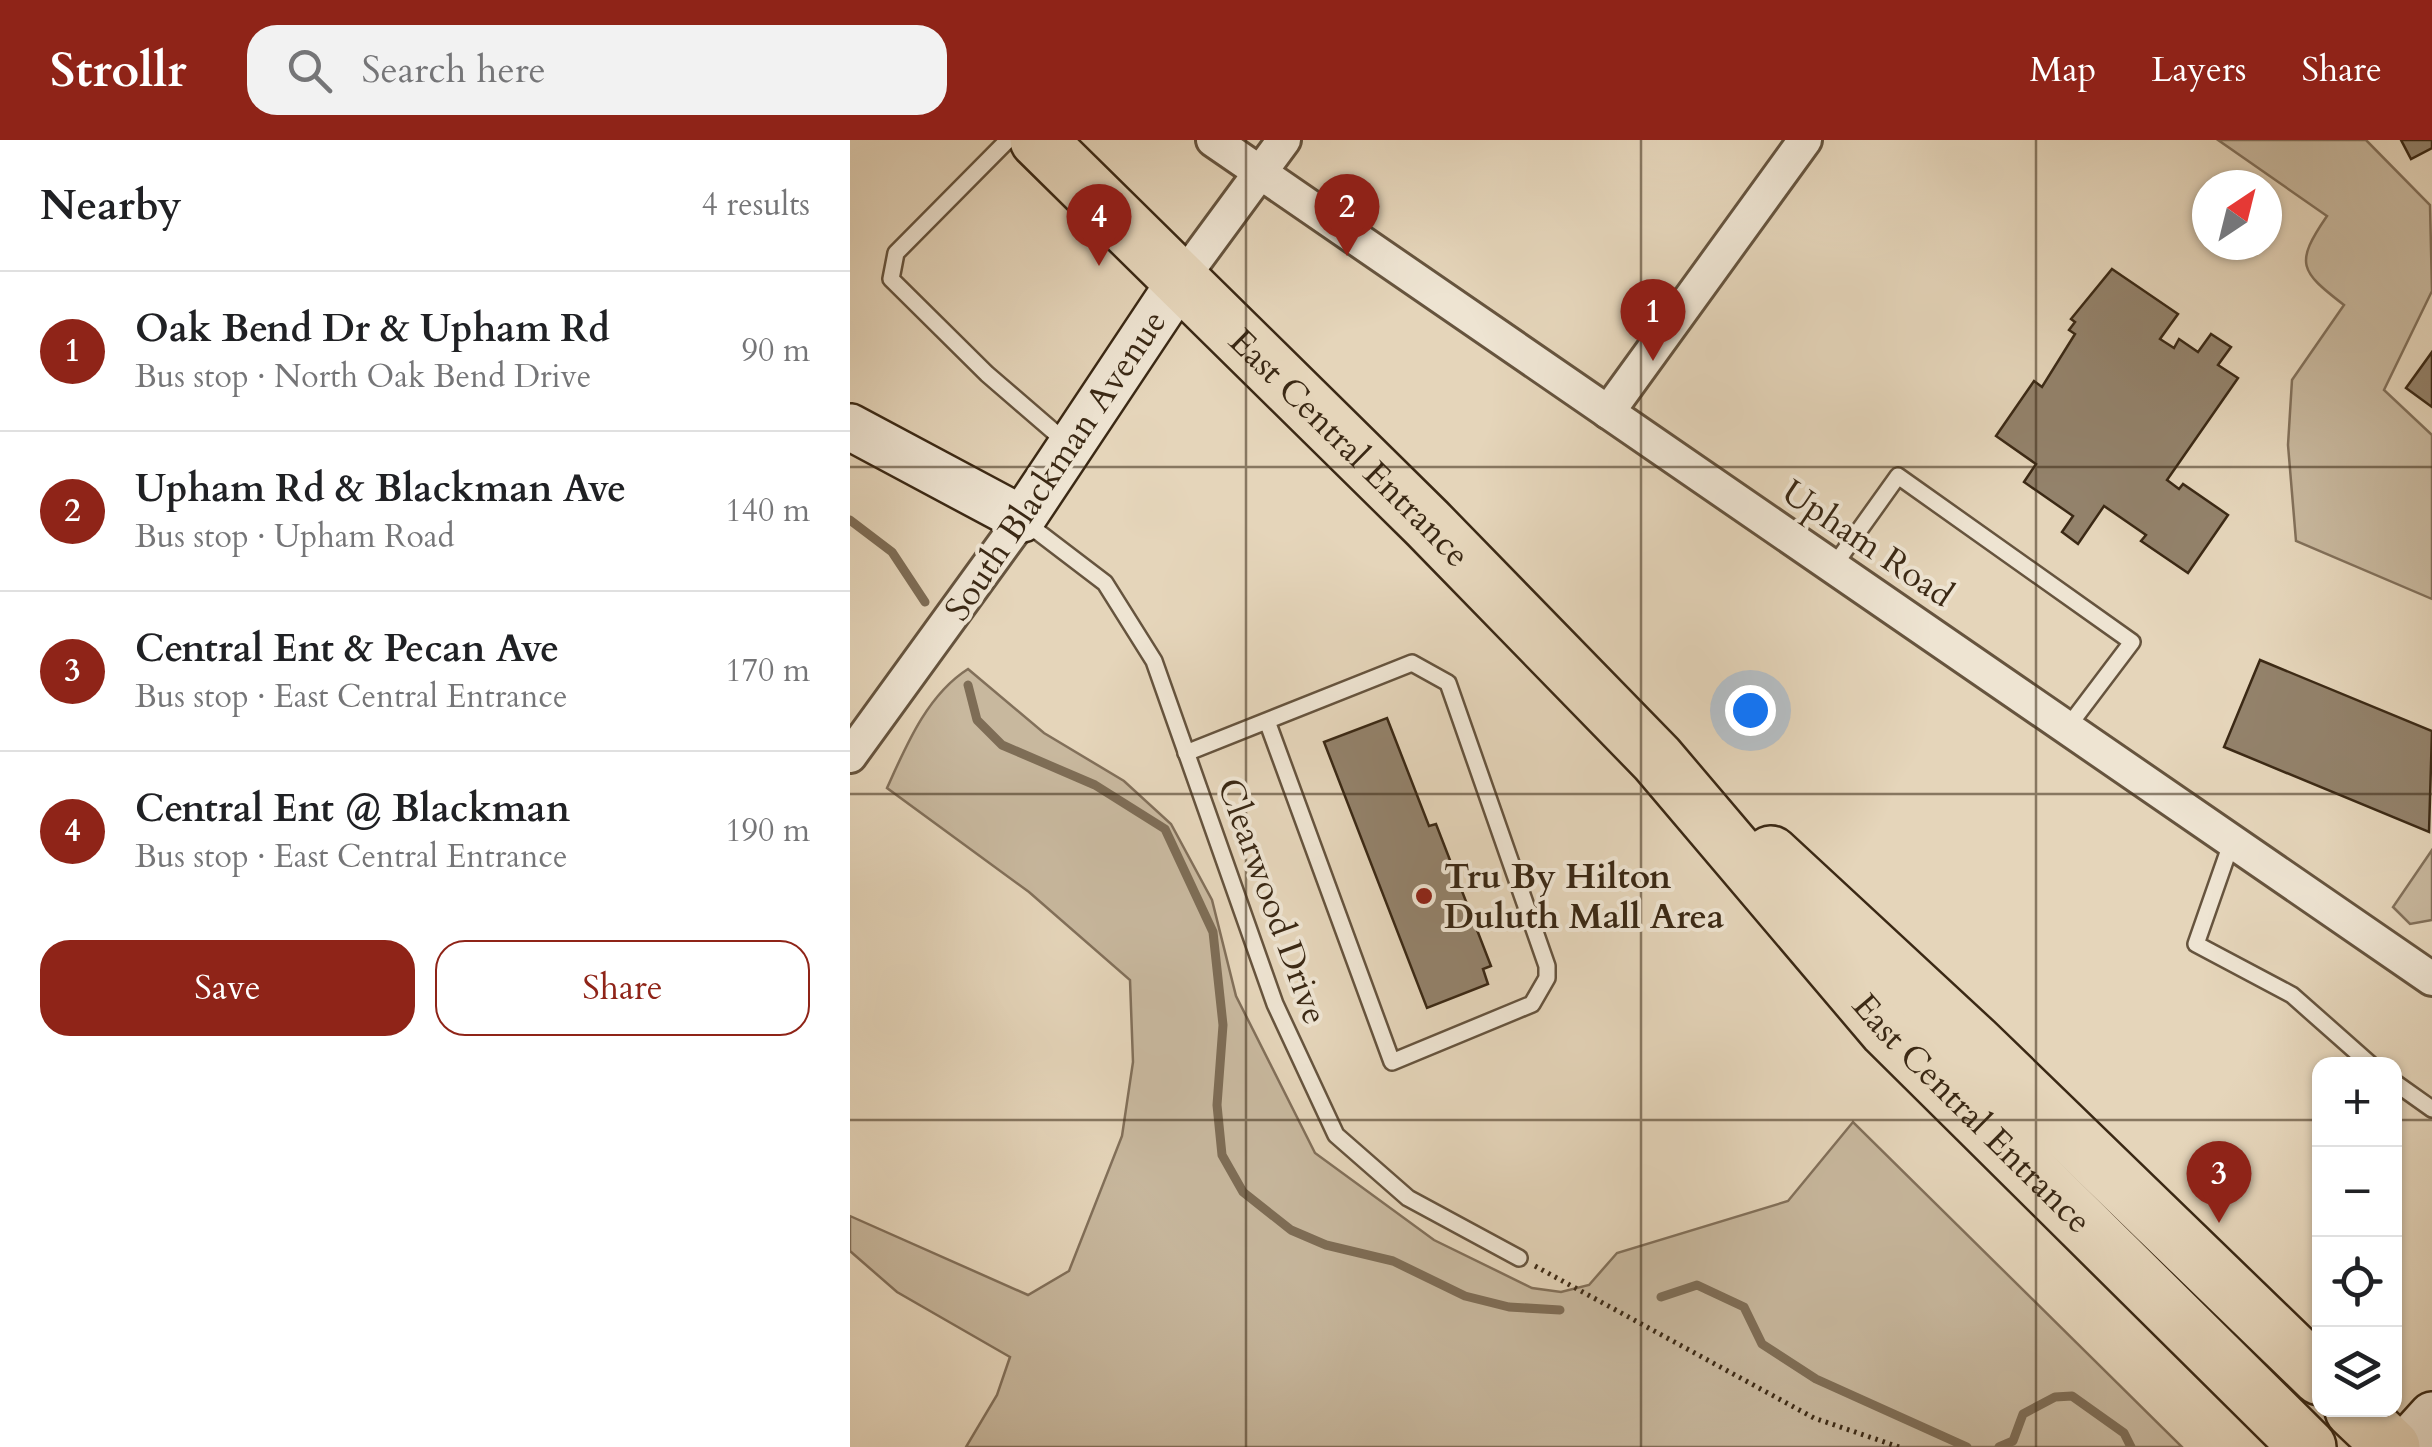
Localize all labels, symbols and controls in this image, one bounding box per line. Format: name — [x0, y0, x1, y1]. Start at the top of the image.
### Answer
search box — [247, 25, 947, 115]
text: Strollr — [50, 38, 187, 103]
icon: search — [282, 43, 337, 98]
text: Search here — [362, 44, 546, 96]
text: Map — [2030, 46, 2096, 94]
text: Layers — [2151, 46, 2246, 94]
text: Share — [2301, 46, 2382, 94]
north arrow — [2192, 170, 2282, 260]
pin: 2 — [1314, 174, 1380, 256]
text: Nearby — [40, 177, 182, 234]
text: 4 results — [702, 183, 810, 227]
pin: 4 — [1066, 184, 1132, 266]
pin: 1 — [1620, 278, 1686, 361]
street label: South Blackman Avenue — [934, 301, 1178, 630]
text: Oak Bend Dr & Upham Rd — [135, 303, 610, 355]
street label: East Central Entrance — [1218, 318, 1480, 578]
text: 1 — [64, 329, 81, 373]
text: 90 m — [742, 329, 810, 373]
text: Bus stop · North Oak Bend Drive — [135, 355, 591, 399]
text: Upham Rd & Blackman Ave — [135, 463, 626, 515]
street label: Upham Road — [1772, 469, 1963, 619]
text: 2 — [64, 489, 81, 533]
text: 140 m — [725, 489, 810, 533]
text: Bus stop · Upham Road — [135, 515, 455, 559]
text: Central Ent & Pecan Ave — [135, 623, 559, 675]
text: 3 — [64, 649, 81, 693]
text: 170 m — [725, 649, 810, 693]
text: Bus stop · East Central Entrance — [135, 675, 567, 719]
your location — [1725, 685, 1776, 736]
street label: Clearwood Drive — [1205, 772, 1339, 1031]
text: Central Ent @ Blackman — [135, 783, 570, 835]
text: 4 — [64, 809, 81, 853]
text: 190 m — [725, 809, 810, 853]
text: Bus stop · East Central Entrance — [135, 835, 567, 879]
place label: Tru By Hilton Duluth Mall Area — [1444, 853, 1724, 941]
marker: Tru By Hilton Duluth Mall Area — [1413, 885, 1435, 907]
button: Save — [40, 940, 415, 1036]
button: Share — [435, 940, 810, 1036]
street label: East Central Entrance — [1841, 984, 2102, 1245]
map controls — [2312, 1057, 2402, 1417]
button: + — [2312, 1057, 2402, 1147]
pin: 3 — [2186, 1140, 2252, 1223]
button: − — [2312, 1147, 2402, 1237]
button: locate — [2312, 1237, 2402, 1327]
button: layers — [2312, 1327, 2402, 1417]

